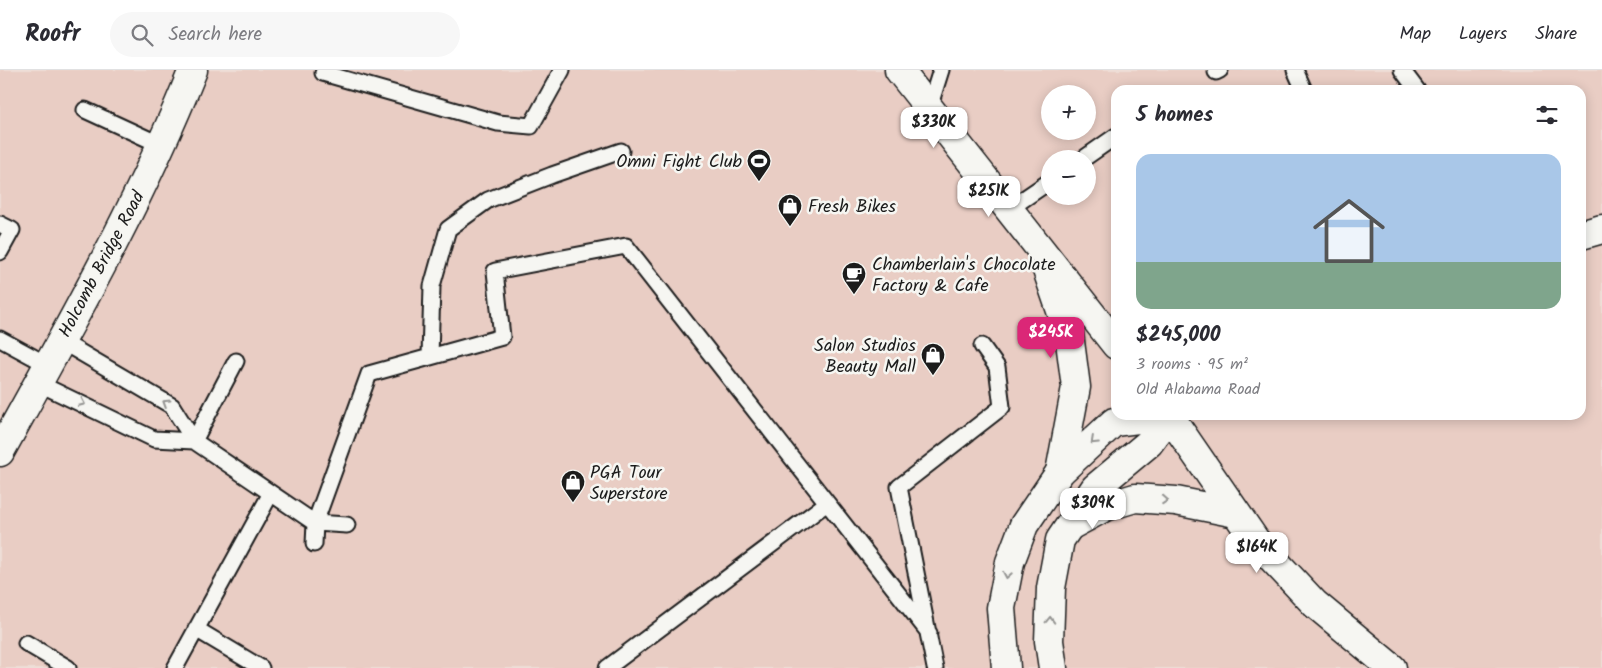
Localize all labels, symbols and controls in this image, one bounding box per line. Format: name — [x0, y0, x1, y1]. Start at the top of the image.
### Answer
search box — [110, 12, 460, 57]
text: Roofr — [25, 15, 80, 54]
text: Search here — [168, 20, 262, 50]
text: Map — [1400, 20, 1431, 49]
text: Layers — [1459, 20, 1507, 49]
text: Share — [1535, 20, 1577, 49]
icon: search — [128, 21, 156, 49]
map controls — [1041, 85, 1096, 205]
button: + — [1041, 85, 1096, 140]
text: 5 homes — [1136, 99, 1213, 132]
icon: filters — [1533, 101, 1561, 129]
pin: $330K — [899, 106, 969, 149]
text: $330K — [912, 110, 956, 135]
place label: Omni Fight Club — [616, 148, 743, 177]
sports icon: Omni Fight Club — [746, 148, 772, 182]
button: − — [1041, 150, 1096, 205]
pin: $251K — [954, 176, 1024, 218]
text: $251K — [968, 179, 1010, 204]
street label: Holcomb Bridge Road — [51, 185, 154, 343]
icon: home — [1304, 186, 1394, 276]
shop icon: Fresh Bikes — [777, 193, 803, 227]
place label: Fresh Bikes — [808, 193, 896, 222]
place label: Chamberlain's Chocolate Factory & Cafe — [872, 251, 1056, 301]
cafe icon: Chamberlain's Chocolate Factory & Cafe — [841, 261, 867, 295]
pin: $245K — [1016, 316, 1086, 359]
text: $245,000 — [1136, 319, 1221, 352]
text: $245K — [1028, 320, 1074, 345]
place label: Salon Studios Beauty Mall — [814, 332, 917, 382]
shop icon: Salon Studios Beauty Mall — [920, 342, 946, 376]
text: 3 rooms · 95 m² — [1136, 352, 1248, 377]
text: Old Alabama Road — [1136, 377, 1260, 402]
one-way arrow — [77, 397, 86, 407]
one-way arrow — [162, 399, 171, 409]
one-way arrow — [1090, 435, 1099, 444]
place label: PGA Tour Superstore — [590, 459, 668, 509]
shop icon: PGA Tour Superstore — [560, 469, 586, 503]
pin: $309K — [1058, 488, 1128, 530]
text: $309K — [1071, 491, 1115, 516]
one-way arrow — [1161, 494, 1169, 505]
pin: $164K — [1222, 532, 1292, 574]
text: $164K — [1236, 535, 1278, 560]
one-way arrow — [1003, 571, 1013, 579]
one-way arrow — [1045, 615, 1055, 623]

